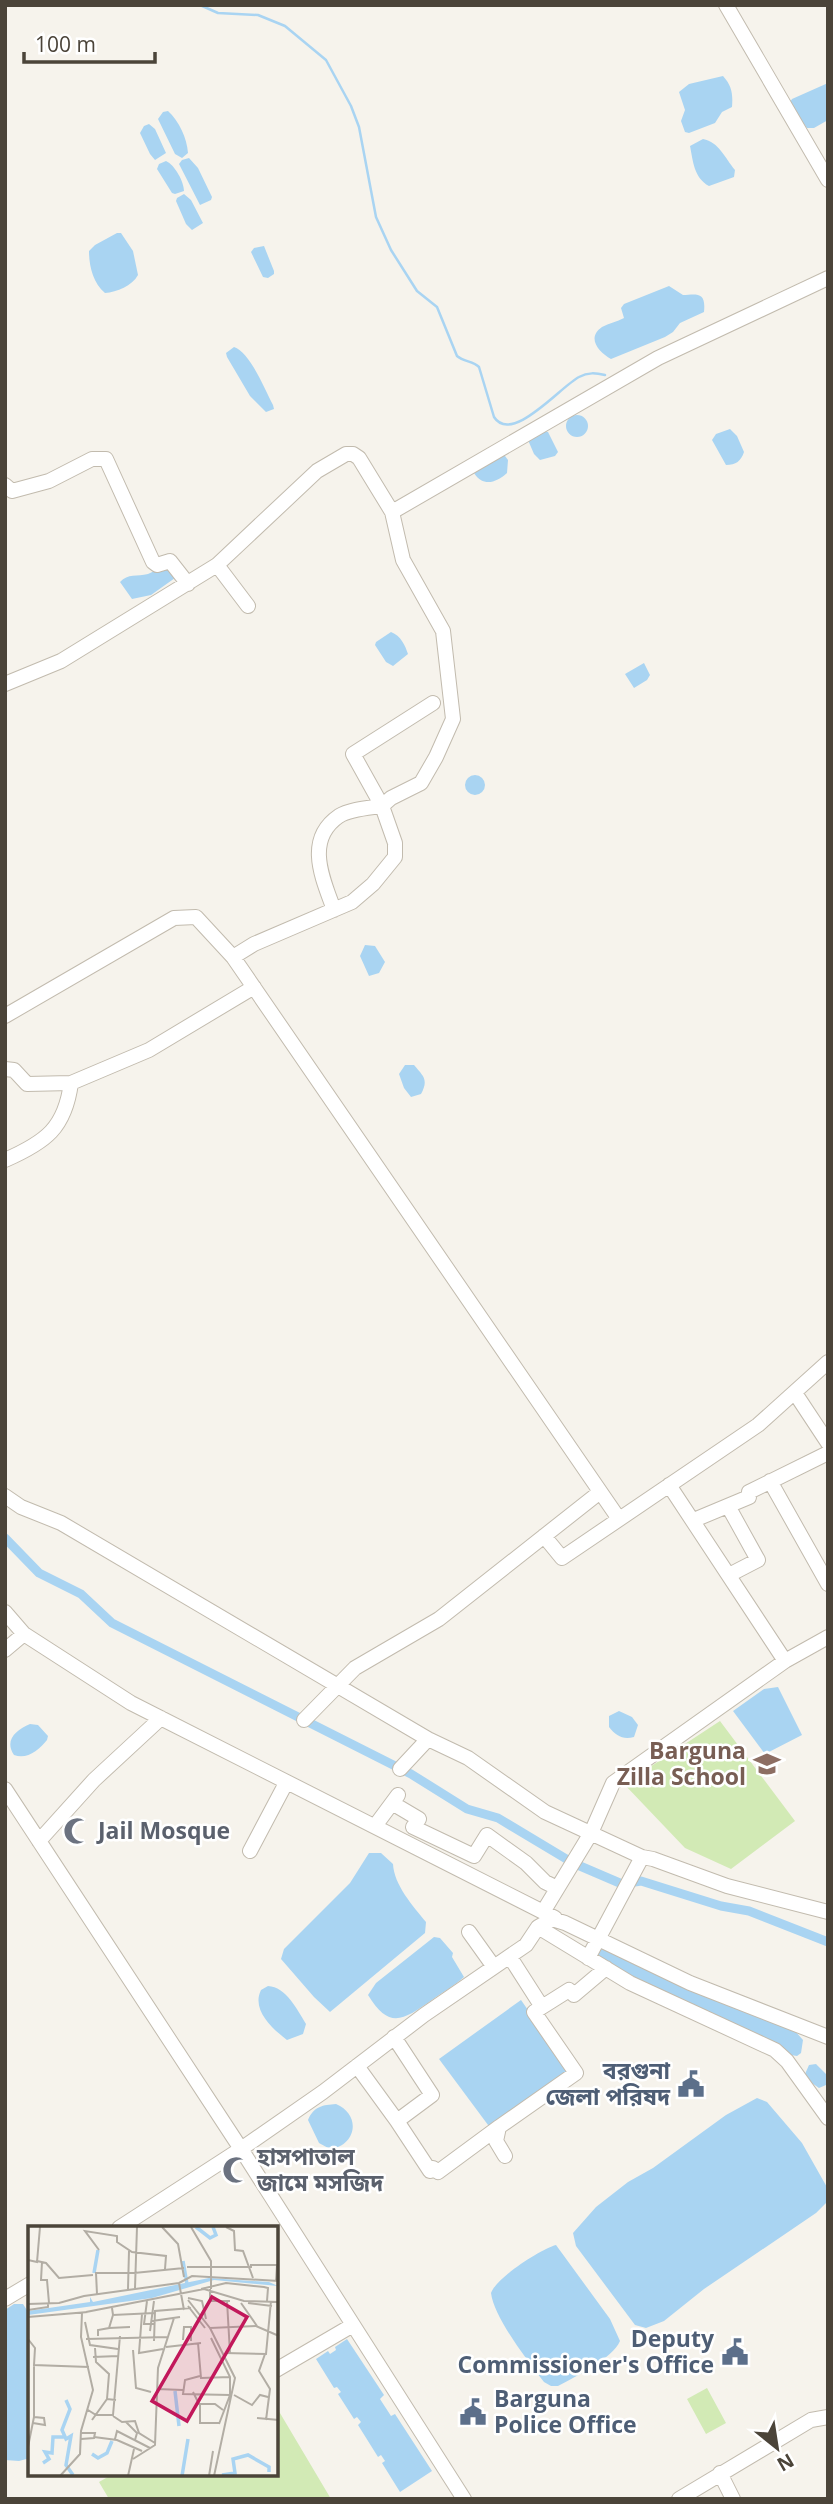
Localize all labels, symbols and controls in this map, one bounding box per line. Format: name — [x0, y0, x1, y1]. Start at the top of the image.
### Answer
scale bar — [24, 21, 156, 65]
text: 100 m — [35, 30, 96, 58]
place label: Barguna Zilla School — [617, 1734, 746, 1792]
school or university icon: Barguna Zilla School — [752, 1749, 782, 1779]
place label: Jail Mosque — [96, 1814, 230, 1846]
mosque icon: Jail Mosque — [62, 1816, 92, 1846]
place label: বরগুনা জেলা পরিষদ — [546, 2054, 671, 2112]
public building icon: বরগুনা জেলা পরিষদ — [676, 2069, 706, 2099]
place label: হাসপাতাল জামে মসজিদ — [256, 2140, 384, 2198]
mosque icon: হাসপাতাল জামে মসজিদ — [221, 2155, 251, 2185]
inset map — [28, 2226, 278, 2476]
place label: Deputy Commissioner's Office — [458, 2322, 715, 2380]
public building icon: Deputy Commissioner's Office — [720, 2337, 750, 2367]
place label: Barguna Police Office — [494, 2382, 637, 2440]
public building icon: Barguna Police Office — [458, 2397, 488, 2427]
north arrow — [742, 2413, 812, 2483]
text: N — [772, 2448, 799, 2478]

